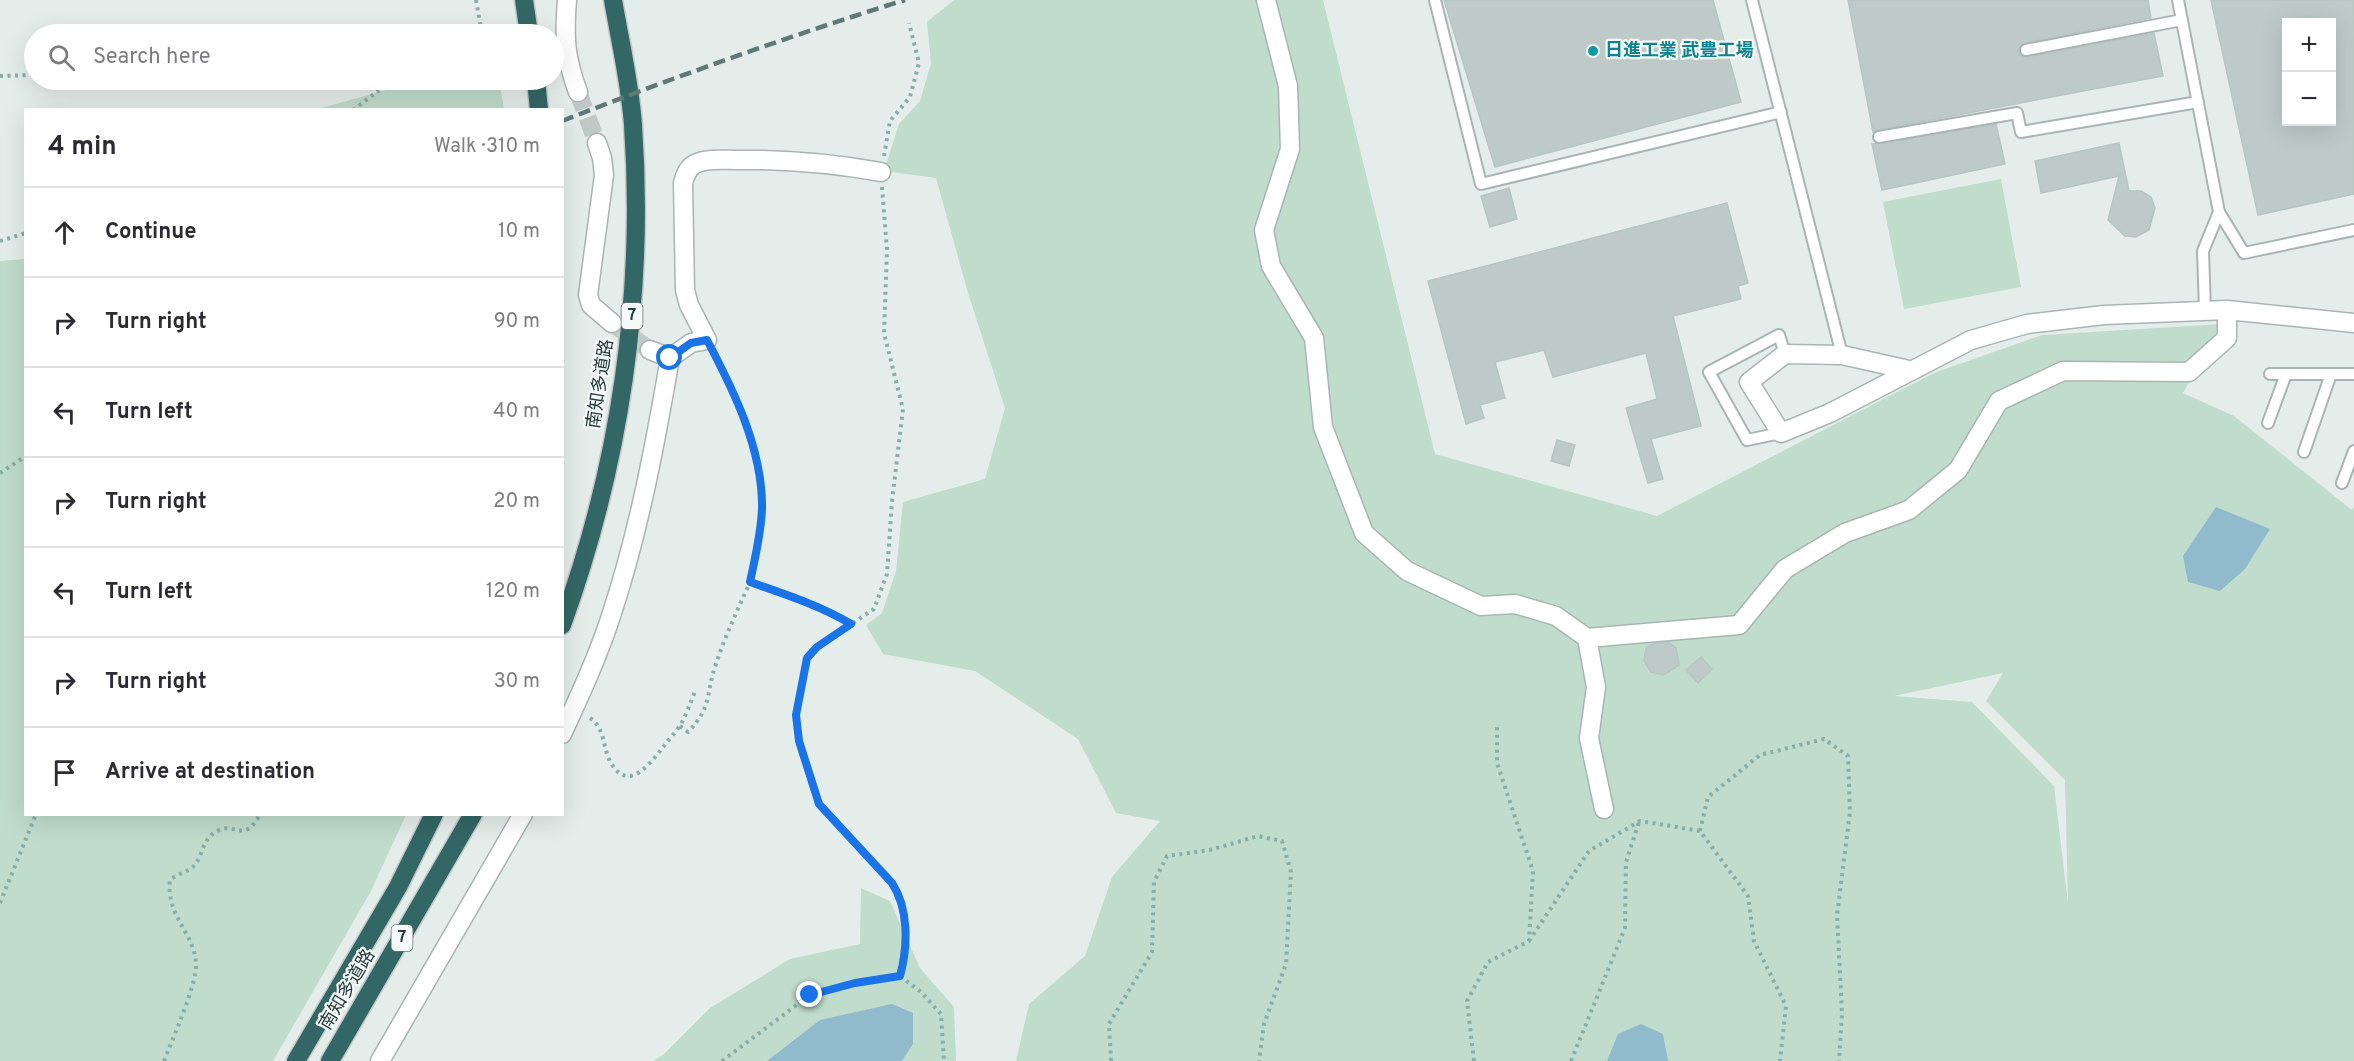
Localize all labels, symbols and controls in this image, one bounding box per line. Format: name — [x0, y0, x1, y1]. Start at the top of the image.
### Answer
map controls — [2282, 18, 2336, 126]
button: + — [2282, 18, 2336, 72]
search box — [24, 24, 564, 90]
place label: 日進工業 武豊工場 — [1605, 40, 1754, 63]
icon: search — [45, 41, 78, 74]
text: Search here — [93, 44, 211, 71]
marker: 日進工業 武豊工場 — [1586, 44, 1600, 58]
button: − — [2282, 72, 2336, 126]
text: 4 min — [48, 131, 117, 164]
text: Walk · 310 m — [434, 134, 540, 160]
icon: ahead — [48, 216, 81, 249]
text: Continue — [105, 219, 196, 246]
text: 10 m — [498, 219, 540, 245]
road number: 7 — [622, 303, 642, 329]
icon: right — [48, 306, 81, 339]
text: Turn right — [105, 309, 207, 336]
text: 90 m — [494, 309, 540, 335]
street label: 南知多道路 — [583, 338, 619, 430]
route start — [656, 344, 682, 370]
icon: left — [48, 396, 81, 429]
text: Turn left — [105, 399, 193, 426]
text: 40 m — [493, 399, 540, 425]
icon: right — [48, 486, 81, 519]
text: Turn right — [105, 489, 207, 516]
text: 20 m — [493, 489, 540, 515]
icon: left — [48, 576, 81, 609]
text: Turn left — [105, 579, 193, 606]
text: 120 m — [486, 579, 540, 605]
icon: right — [48, 666, 81, 699]
text: Turn right — [105, 669, 207, 696]
text: 30 m — [494, 669, 540, 695]
icon: arrive — [48, 756, 81, 789]
text: Arrive at destination — [105, 759, 315, 786]
road number: 7 — [392, 925, 412, 951]
street label: 南知多道路 — [315, 946, 381, 1034]
route end — [796, 981, 822, 1007]

